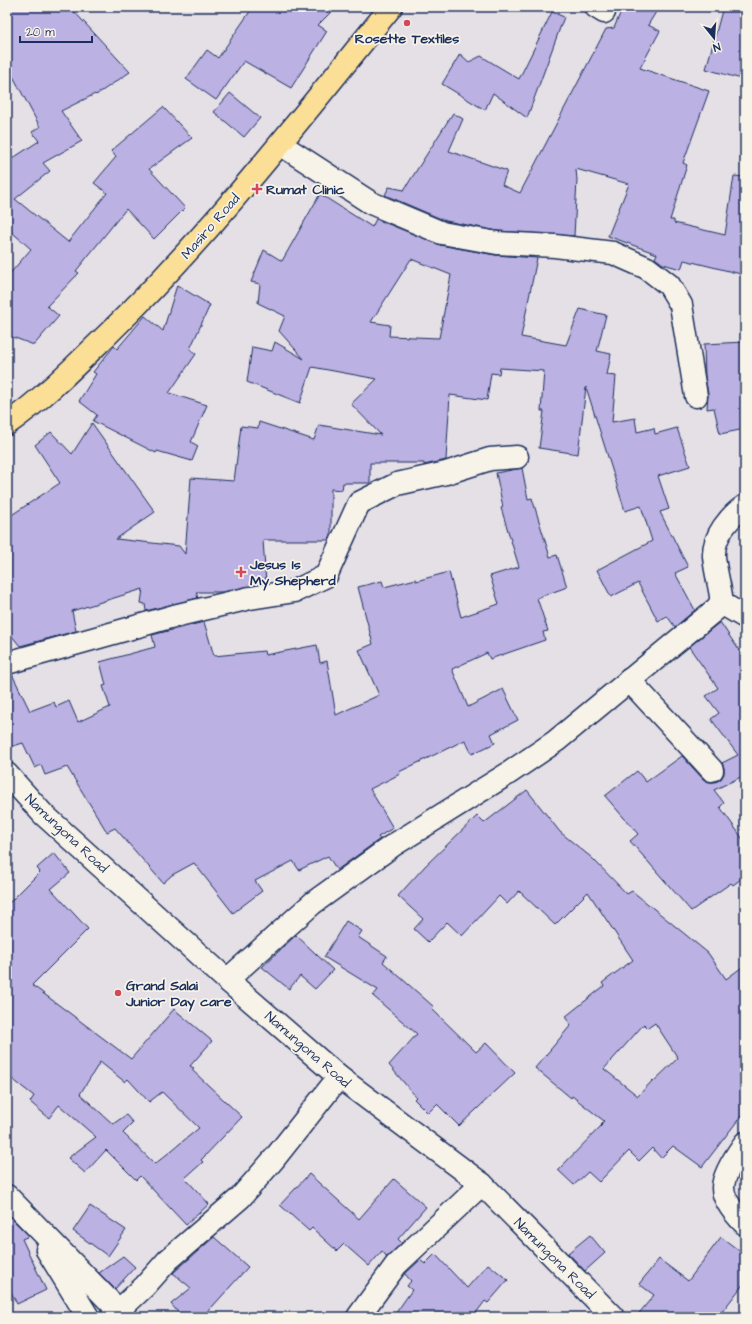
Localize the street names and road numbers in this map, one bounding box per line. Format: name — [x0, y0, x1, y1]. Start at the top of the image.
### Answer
street label: Masiro Road — [177, 189, 245, 264]
street label: Namungona Road — [20, 790, 113, 878]
street label: Namungona Road — [260, 1007, 355, 1093]
street label: Namungona Road — [509, 1213, 600, 1304]

